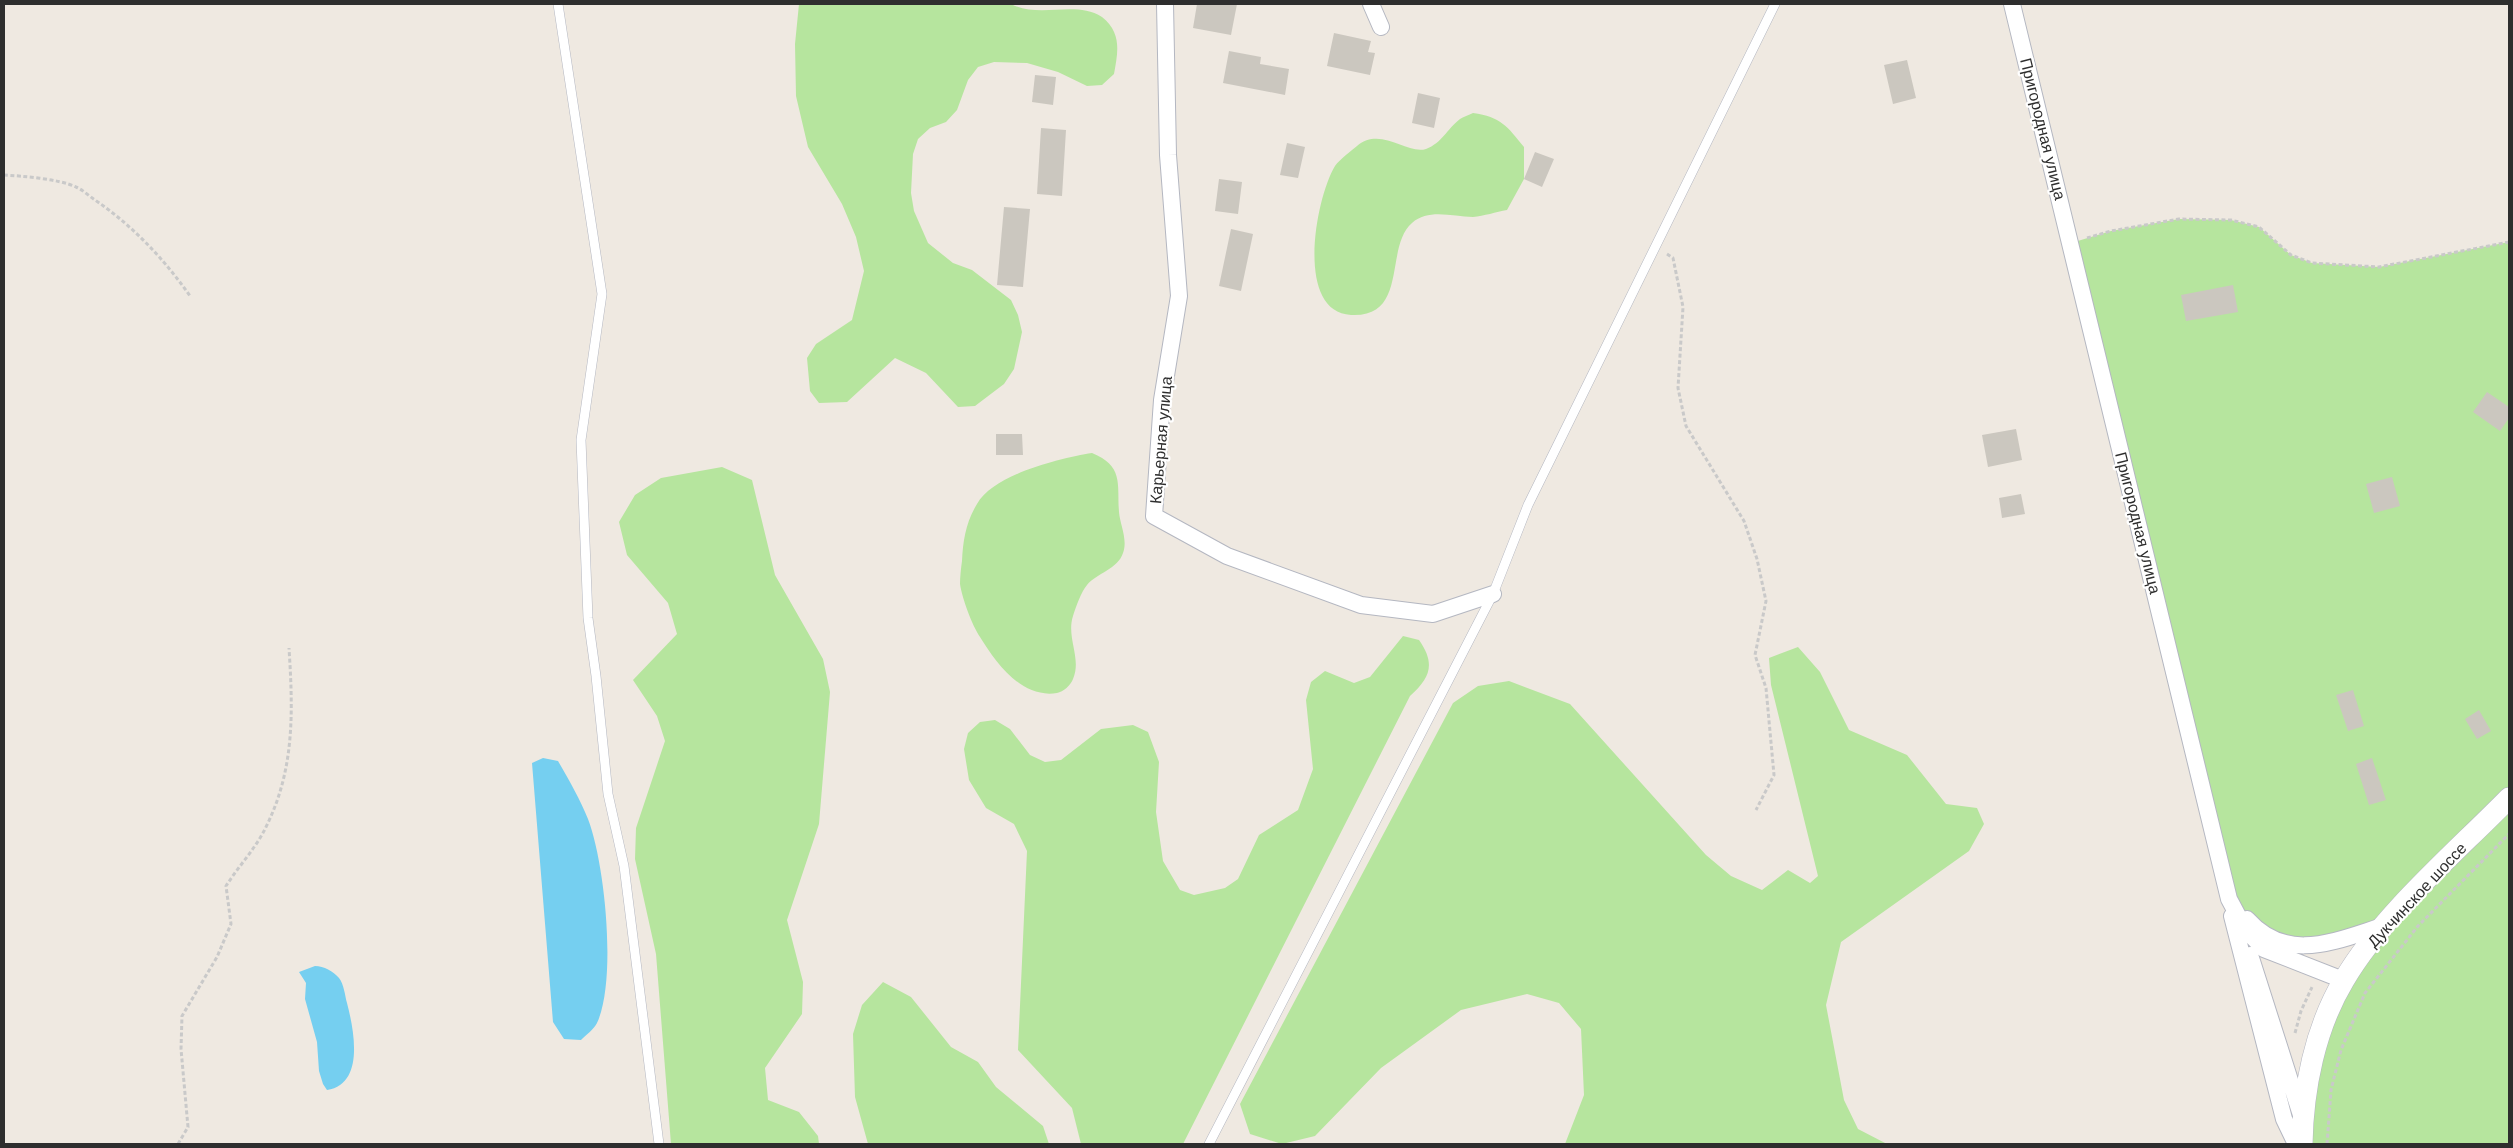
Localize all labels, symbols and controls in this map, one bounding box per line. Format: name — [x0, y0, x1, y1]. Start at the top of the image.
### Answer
street label: Пригородная улица — [2017, 56, 2069, 202]
street label: Карьерная улица — [1147, 375, 1175, 505]
street label: Пригородная улица — [2112, 450, 2164, 596]
street label: Дукчинское шоссе — [2364, 839, 2470, 951]

